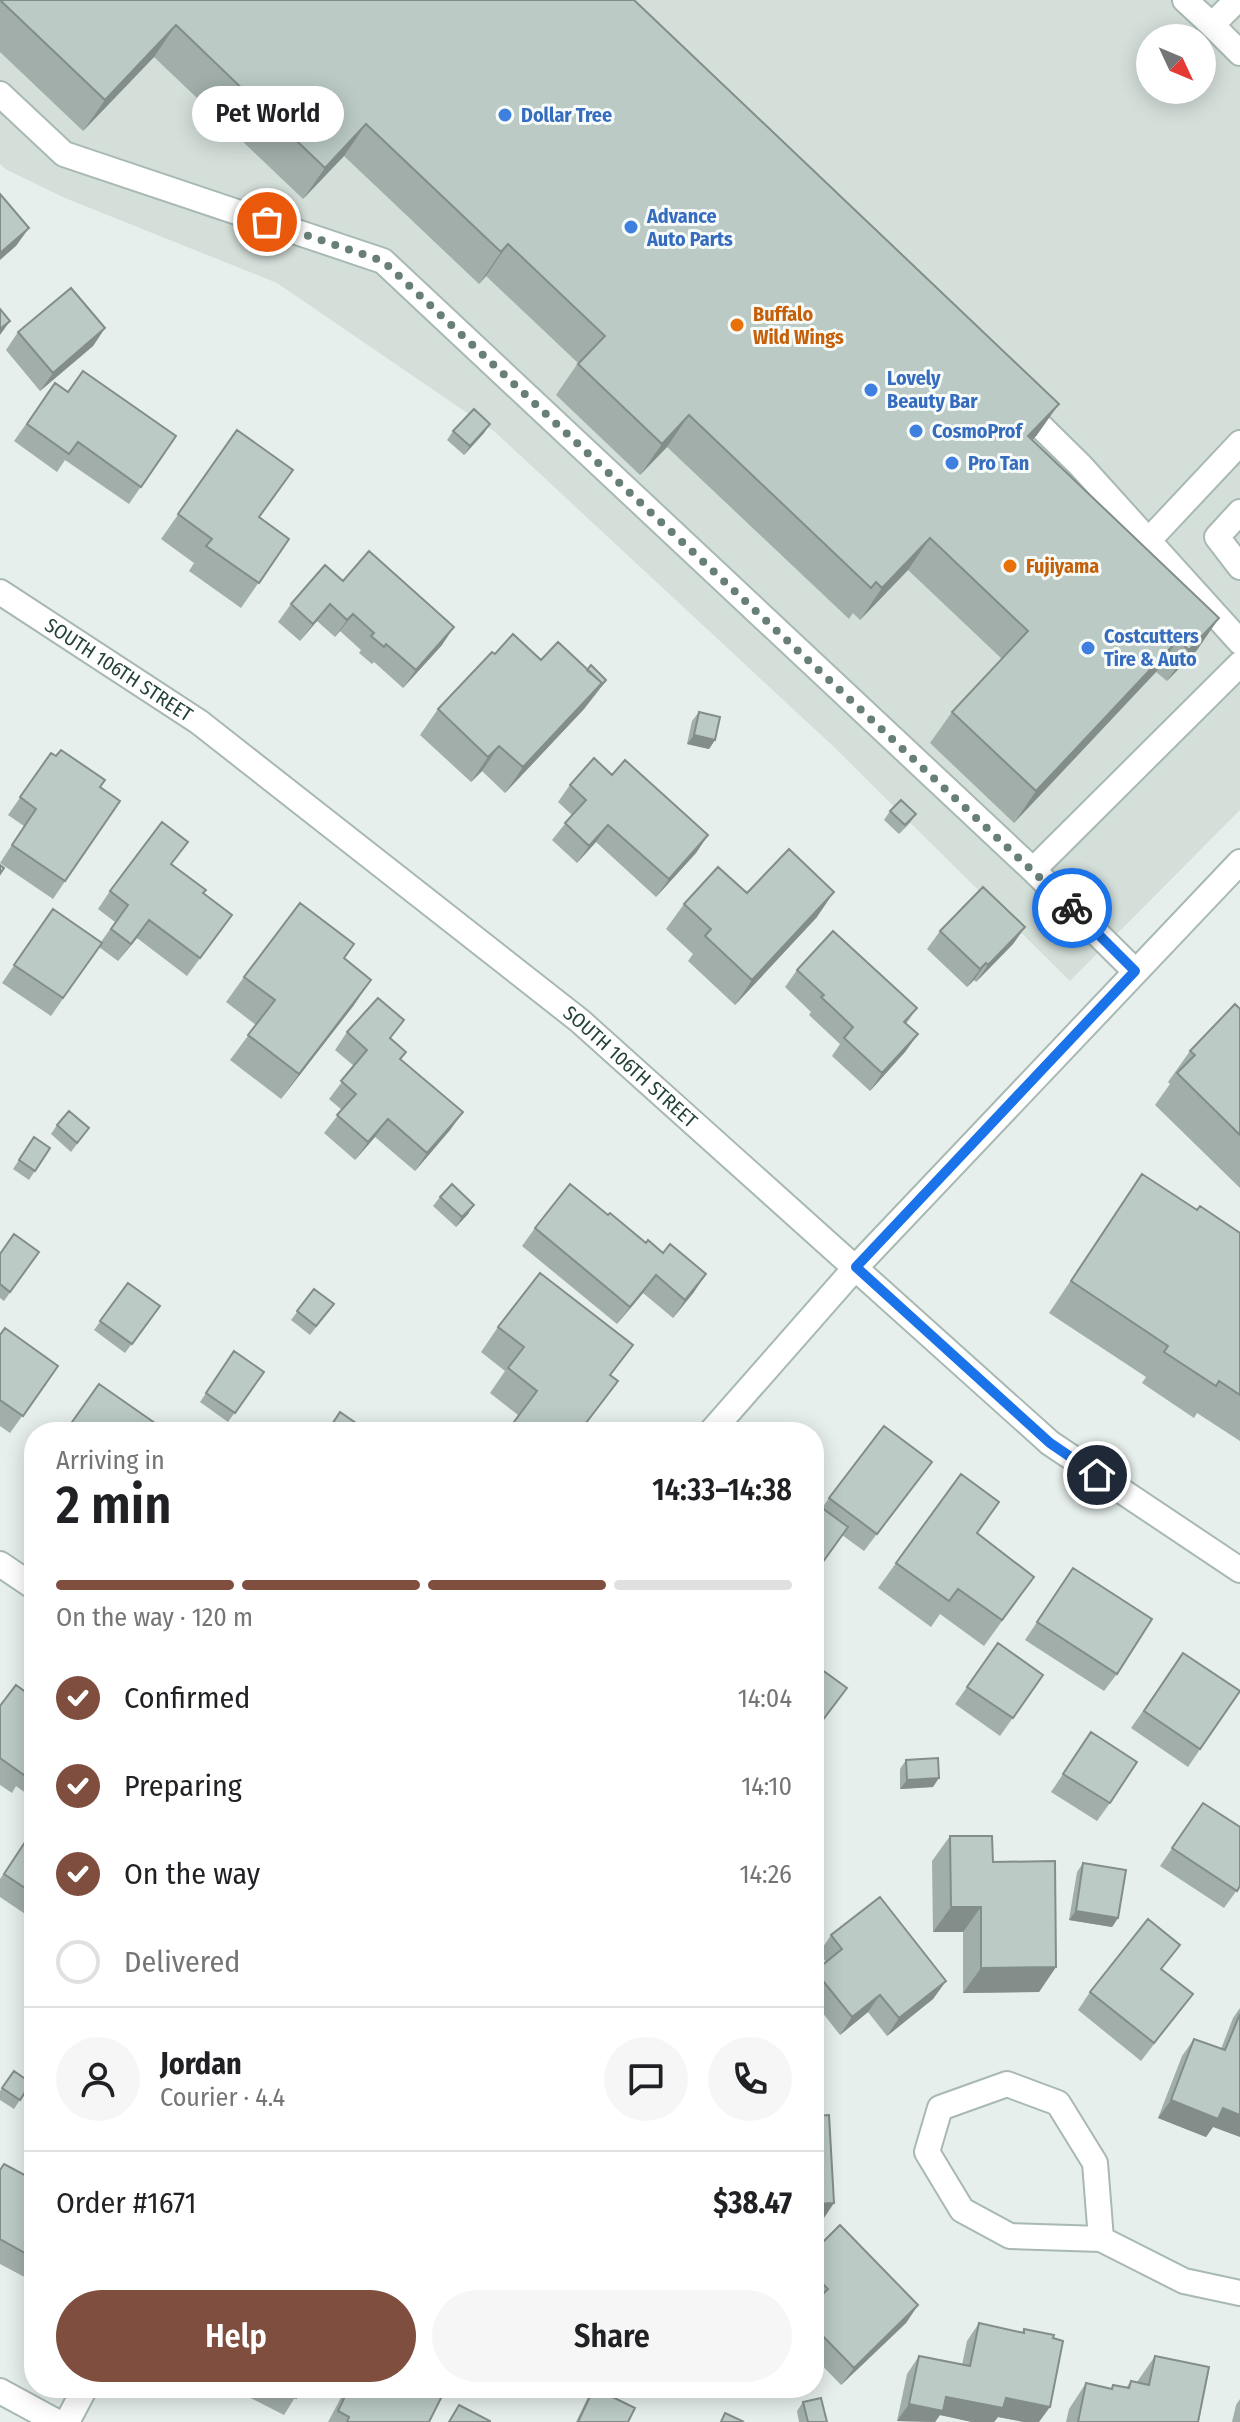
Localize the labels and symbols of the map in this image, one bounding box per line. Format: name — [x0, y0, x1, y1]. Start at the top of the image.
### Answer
north arrow — [1136, 24, 1216, 104]
callout: Pet World — [191, 86, 343, 142]
place label: Dollar Tree — [521, 103, 612, 127]
marker: Dollar Tree — [496, 106, 514, 124]
pin — [233, 188, 301, 256]
place label: Advance Auto Parts — [646, 204, 733, 251]
marker: Advance Auto Parts — [622, 218, 640, 236]
place label: Buffalo Wild Wings — [753, 302, 844, 349]
marker: Buffalo Wild Wings — [728, 316, 746, 334]
place label: Lovely Beauty Bar — [887, 366, 978, 413]
marker: Lovely Beauty Bar — [862, 381, 880, 399]
place label: CosmoProf — [932, 419, 1023, 443]
marker: CosmoProf — [907, 422, 925, 440]
place label: Pro Tan — [968, 451, 1029, 475]
marker: Pro Tan — [943, 454, 961, 472]
place label: Fujiyama — [1026, 554, 1099, 578]
marker: Fujiyama — [1001, 557, 1019, 575]
street label: SOUTH 106TH STREET — [41, 613, 198, 727]
place label: Costcutters Tire & Auto — [1104, 624, 1199, 671]
marker: Costcutters Tire & Auto — [1079, 639, 1097, 657]
courier — [1032, 868, 1112, 948]
street label: SOUTH 106TH STREET — [559, 1001, 703, 1133]
pin — [1063, 1441, 1131, 1509]

